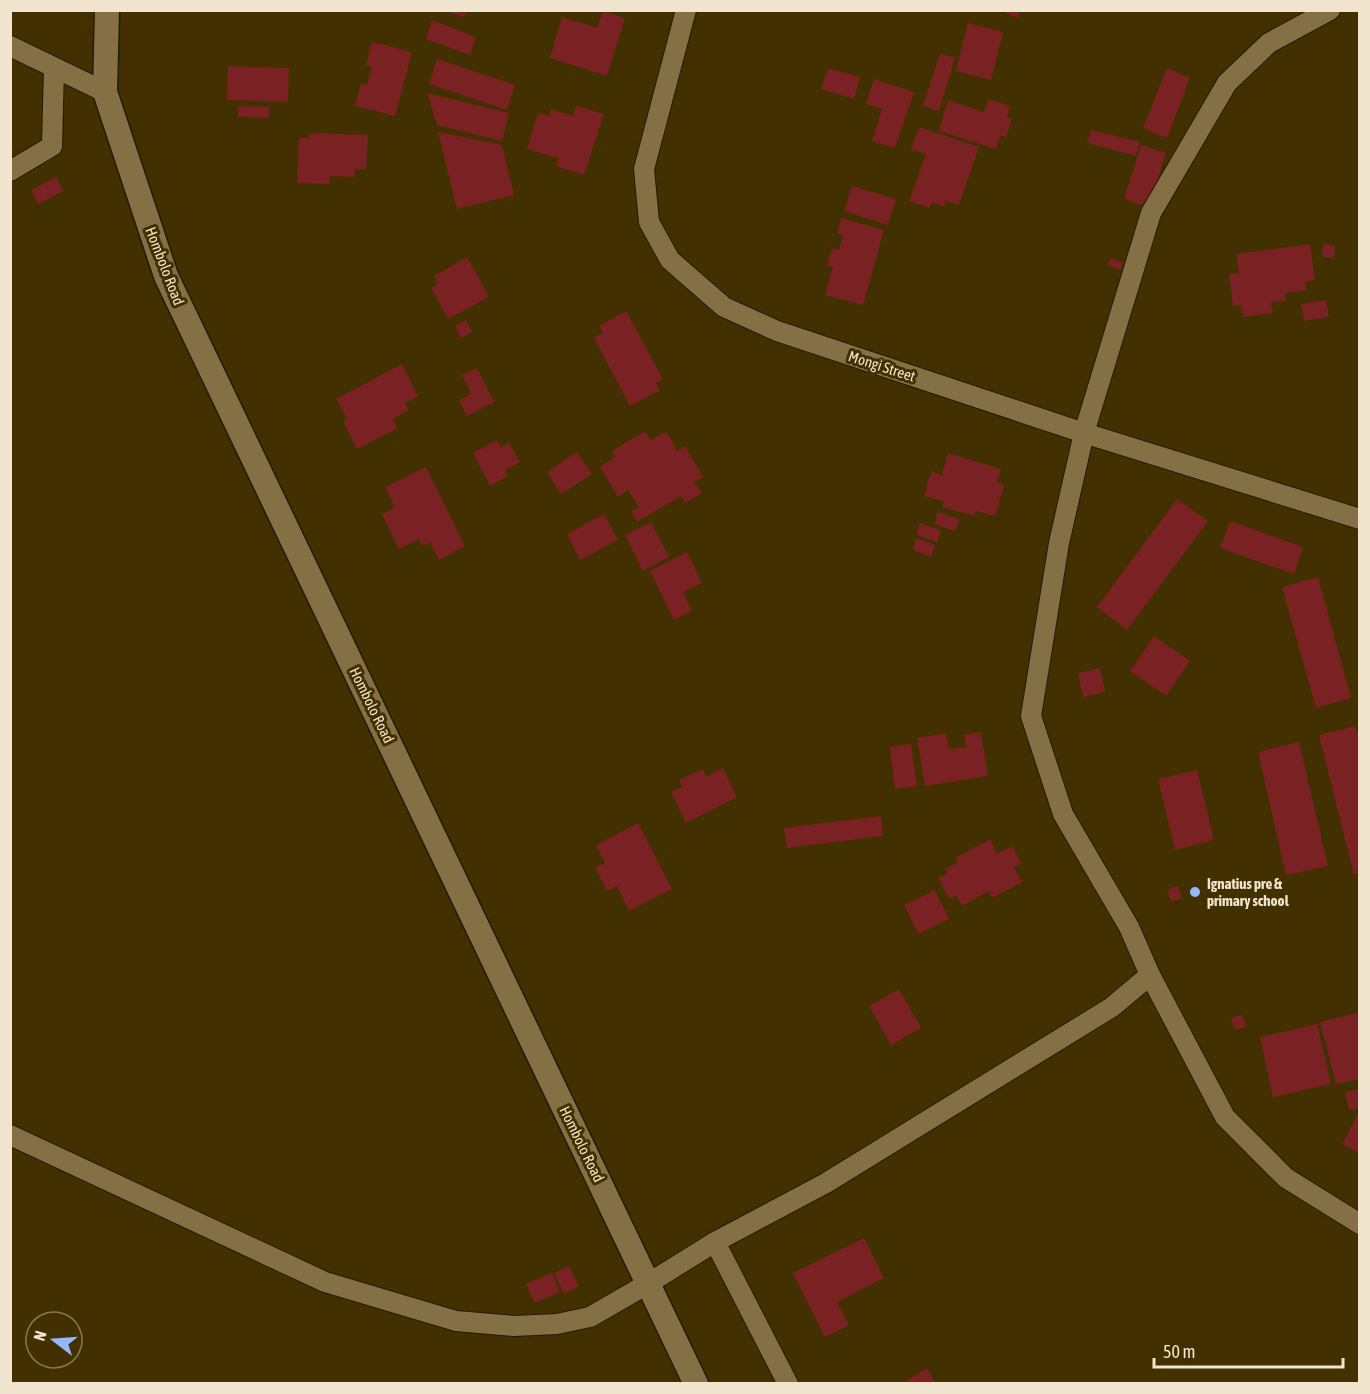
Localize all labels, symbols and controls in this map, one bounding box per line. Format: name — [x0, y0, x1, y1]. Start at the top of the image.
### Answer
street label: Hombolo Road — [142, 225, 188, 307]
street label: Mongi Street — [846, 347, 918, 385]
street label: Hombolo Road — [346, 664, 398, 746]
place label: Ignatius pre & primary school — [1207, 875, 1290, 909]
marker: Ignatius pre & primary school — [1188, 885, 1202, 899]
street label: Hombolo Road — [556, 1103, 608, 1185]
north arrow — [24, 1310, 84, 1370]
text: N — [30, 1328, 50, 1343]
scale bar — [1154, 1331, 1343, 1369]
text: 50 m — [1163, 1341, 1195, 1362]

